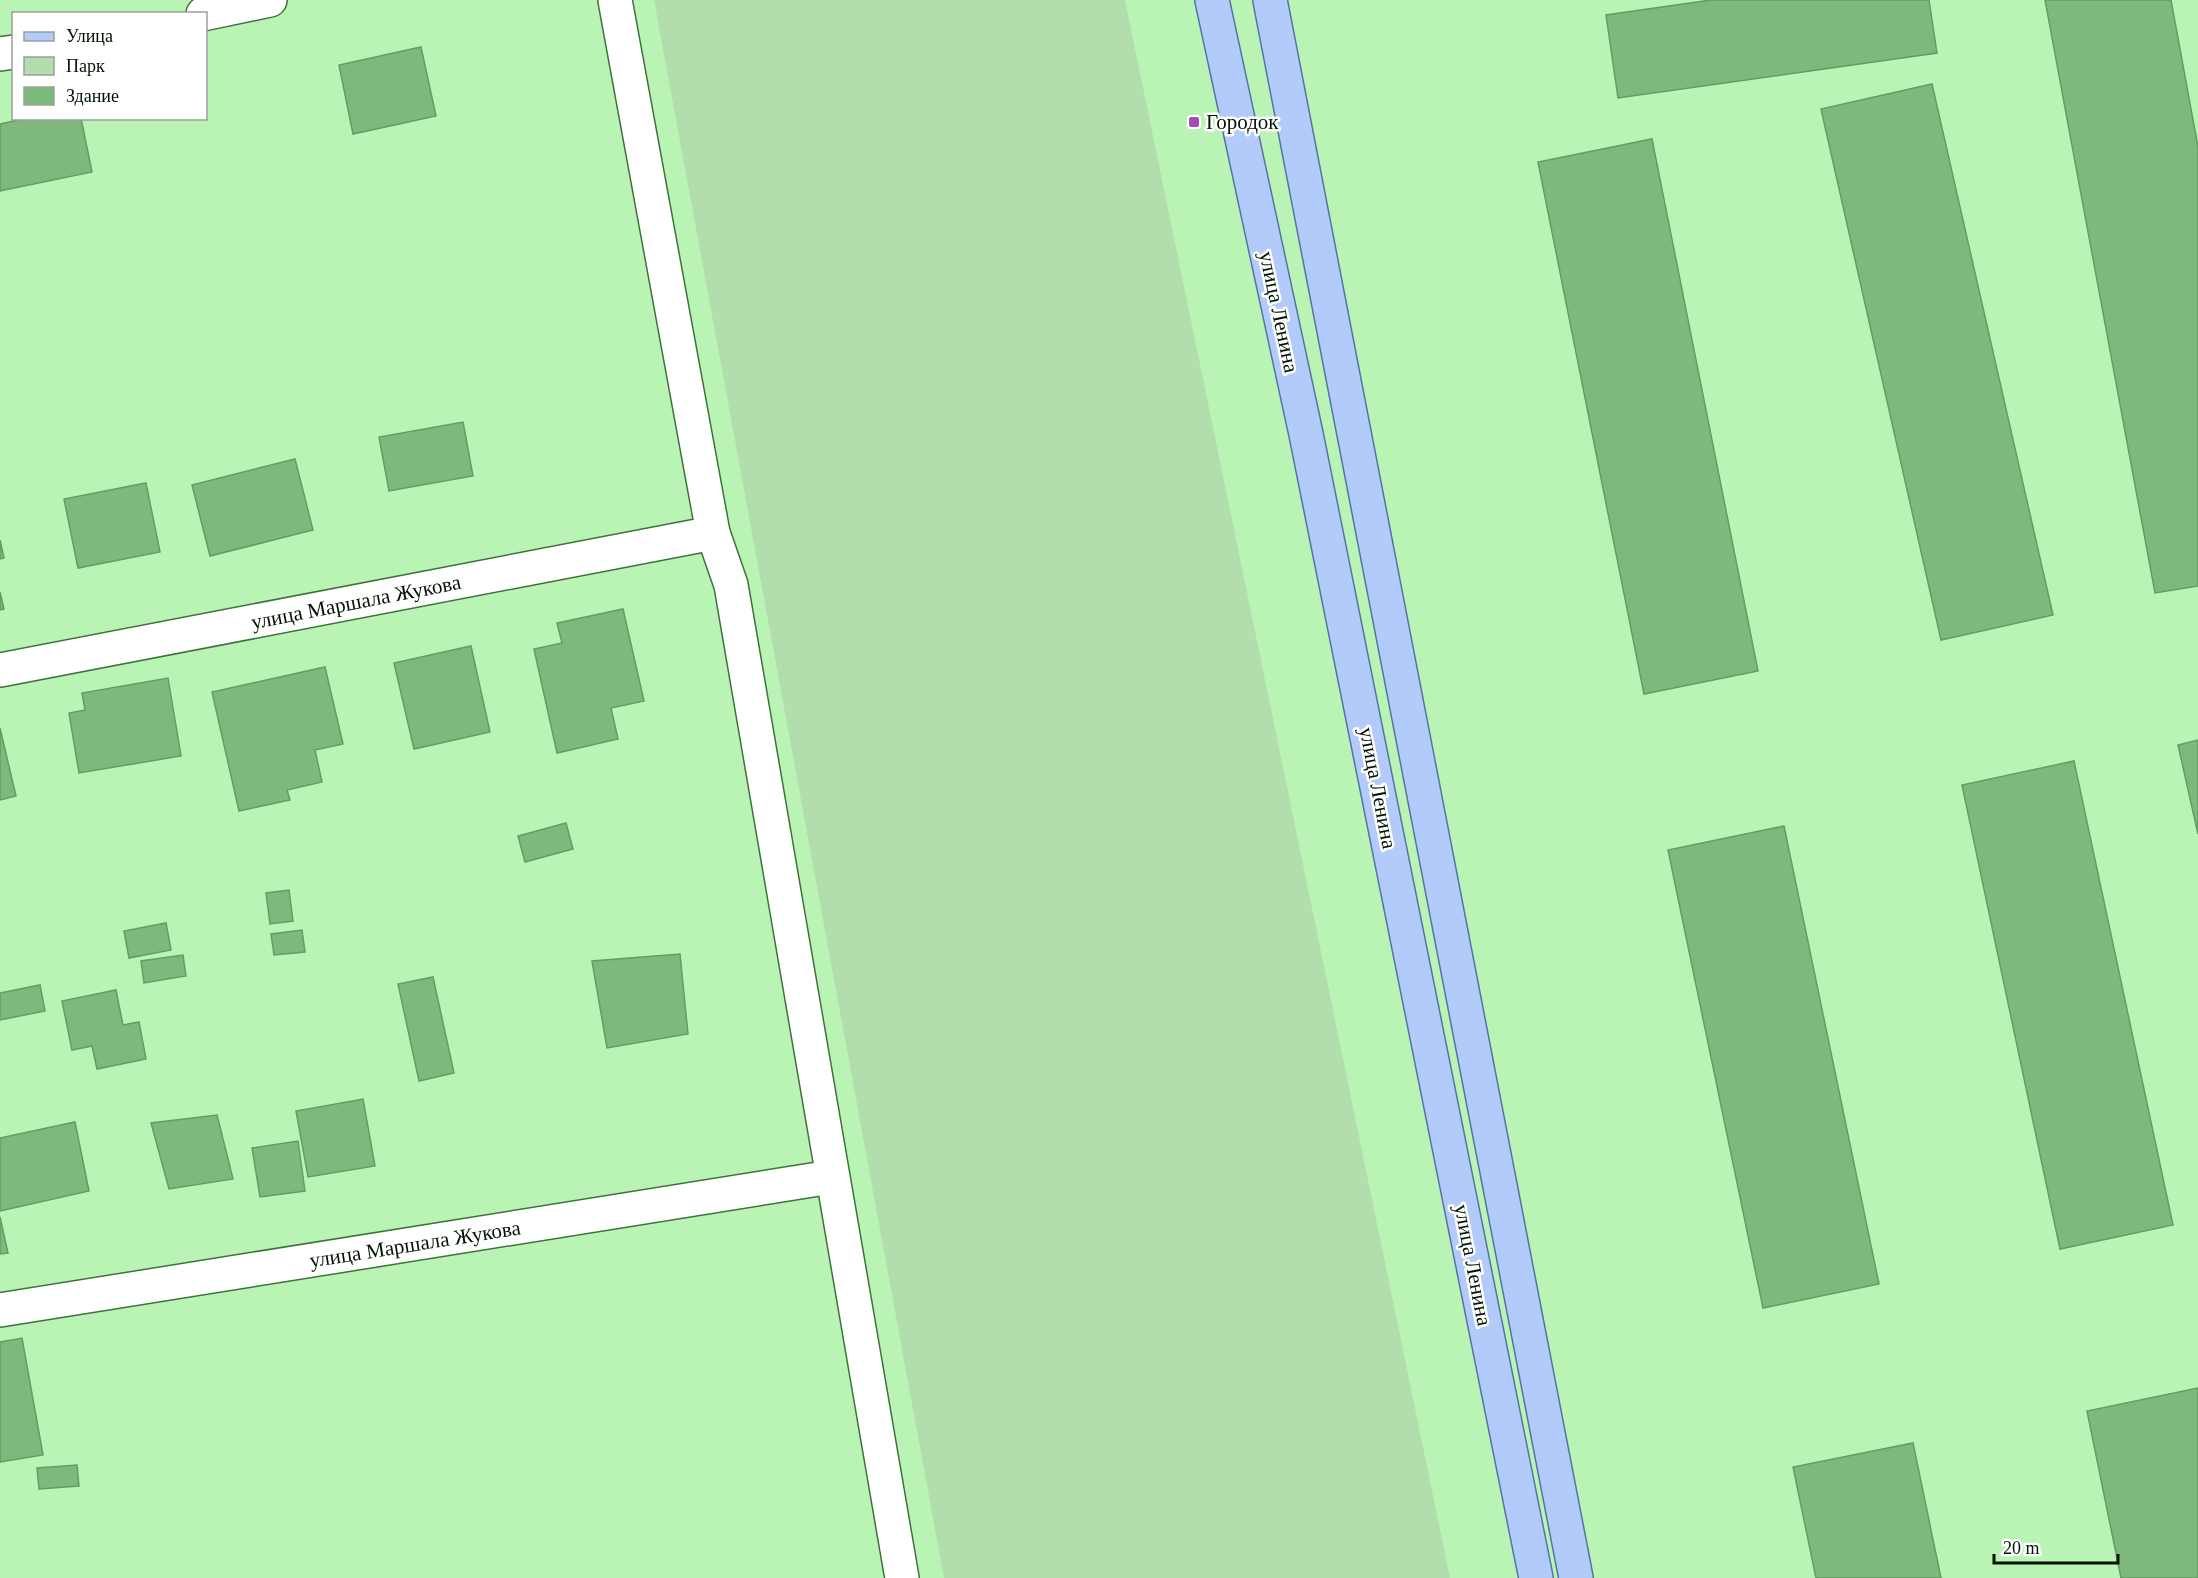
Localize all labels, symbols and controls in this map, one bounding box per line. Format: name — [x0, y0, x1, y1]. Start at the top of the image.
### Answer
legend — [12, 12, 207, 120]
text: Улица — [66, 26, 113, 46]
text: Парк — [66, 56, 105, 76]
text: Здание — [66, 86, 119, 106]
place label: Городок — [1206, 110, 1279, 134]
marker: Городок — [1187, 115, 1201, 129]
street label: улица Ленина — [1254, 249, 1304, 376]
street label: улица Маршала Жукова — [249, 570, 464, 634]
street label: улица Ленина — [1354, 725, 1402, 852]
street label: улица Ленина — [1449, 1202, 1497, 1329]
street label: улица Маршала Жукова — [308, 1215, 523, 1273]
scale bar — [1994, 1527, 2118, 1565]
text: 20 m — [2003, 1538, 2040, 1558]

